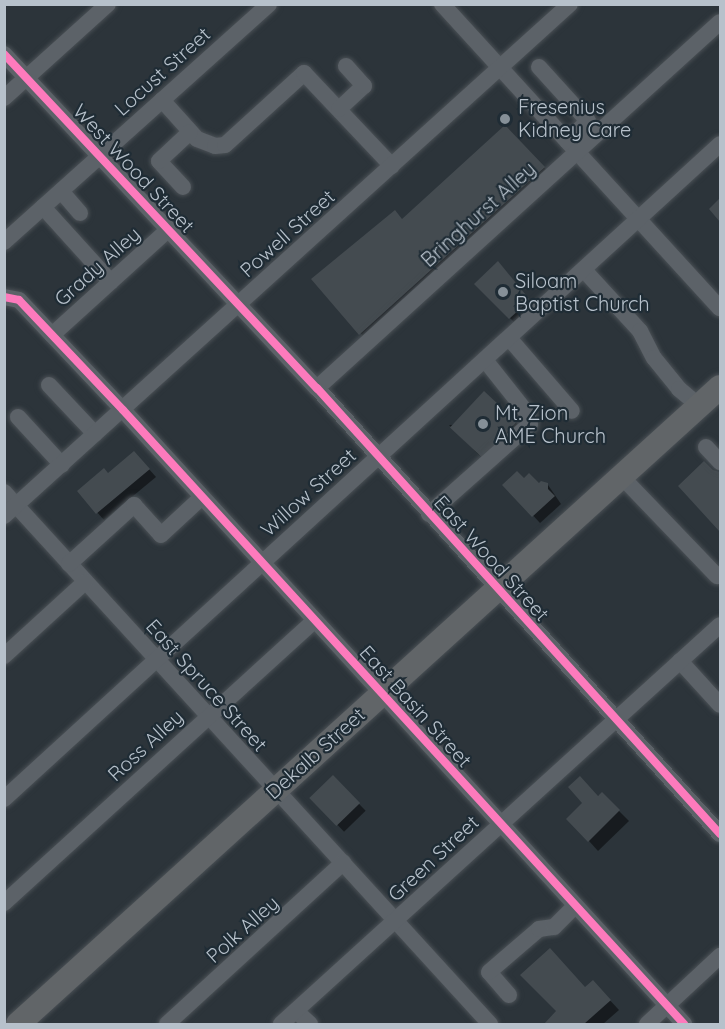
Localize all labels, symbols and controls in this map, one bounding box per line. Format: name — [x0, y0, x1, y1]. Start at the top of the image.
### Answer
street label: Locust Street — [109, 22, 215, 120]
place label: Fresenius Kidney Care — [518, 95, 631, 142]
street label: West Wood Street — [68, 99, 200, 237]
marker: Fresenius Kidney Care — [496, 110, 514, 128]
street label: Bringhurst Alley — [416, 156, 540, 272]
street label: Powell Street — [235, 184, 339, 282]
street label: Grady Alley — [49, 221, 145, 311]
place label: Siloam Baptist Church — [515, 268, 650, 315]
marker: Siloam Baptist Church — [496, 285, 510, 299]
place label: Mt. Zion AME Church — [495, 400, 606, 447]
marker: Mt. Zion AME Church — [476, 417, 490, 431]
street label: Willow Street — [255, 443, 361, 541]
street label: East Wood Street — [429, 490, 555, 626]
street label: East Spruce Street — [141, 614, 273, 756]
street label: East Basin Street — [355, 640, 477, 772]
street label: Dekalb Street — [260, 702, 370, 804]
street label: Ross Alley — [102, 704, 188, 786]
street label: Green Street — [383, 810, 483, 906]
street label: Polk Alley — [201, 890, 283, 968]

